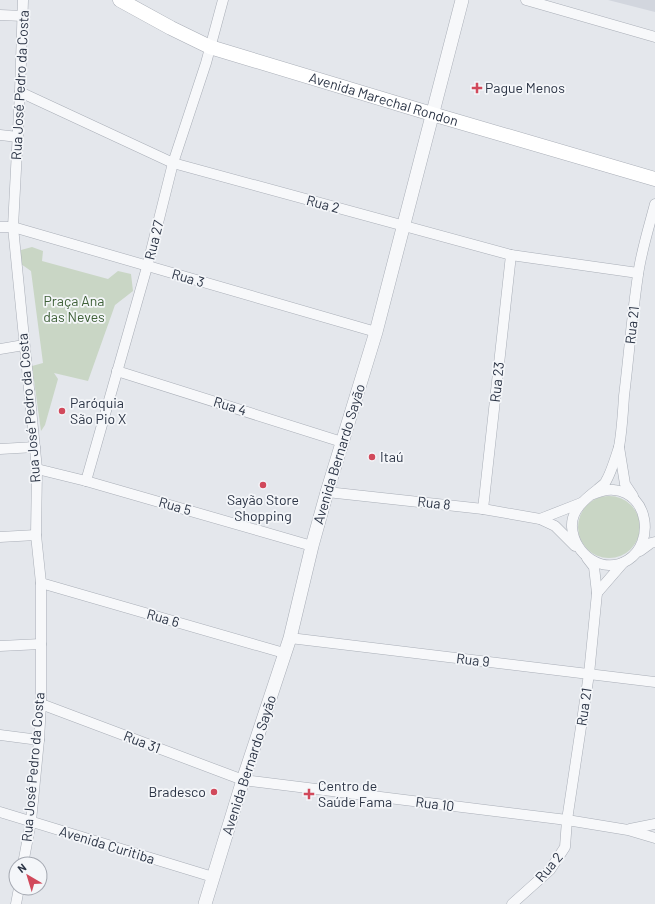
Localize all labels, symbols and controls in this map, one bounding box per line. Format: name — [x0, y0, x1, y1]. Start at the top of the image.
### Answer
street label: Rua José Pedro da Costa — [7, 10, 32, 160]
street label: Avenida Marechal Rondon — [307, 68, 460, 129]
place label: Pague Menos — [485, 79, 565, 96]
marker: Pague Menos — [472, 83, 482, 93]
street label: Rua 2 — [305, 191, 342, 216]
street label: Rua 27 — [140, 218, 167, 261]
street label: Rua 3 — [170, 265, 206, 290]
park label: Praça Ana das Neves — [43, 292, 105, 325]
street label: Rua 21 — [621, 305, 642, 345]
street label: Rua José Pedro da Costa — [13, 333, 44, 484]
street label: Rua 23 — [486, 361, 507, 403]
street label: Avenida Bernardo Sayão — [309, 382, 368, 526]
street label: Rua 4 — [212, 392, 249, 419]
place label: Paróquia São Pio X — [70, 394, 126, 427]
marker: Paróquia São Pio X — [57, 406, 67, 416]
place label: Itaú — [380, 448, 403, 465]
marker: Itaú — [367, 452, 377, 462]
marker: Sayão Store Shopping — [258, 480, 268, 490]
place label: Sayão Store Shopping — [227, 491, 299, 524]
street label: Rua 8 — [417, 492, 452, 513]
street label: Rua 5 — [157, 493, 193, 518]
street label: Rua 6 — [145, 605, 181, 630]
street label: Rua 9 — [455, 649, 491, 670]
street label: Rua 21 — [572, 687, 595, 727]
street label: Rua José Pedro da Costa — [17, 691, 48, 842]
street label: Avenida Bernardo Sayão — [218, 693, 279, 837]
street label: Rua 31 — [121, 727, 163, 756]
place label: Centro de Saúde Fama — [318, 777, 392, 810]
place label: Bradesco — [148, 783, 206, 800]
marker: Bradesco — [209, 787, 219, 797]
marker: Centro de Saúde Fama — [303, 788, 315, 800]
street label: Rua 10 — [415, 793, 455, 814]
street label: Avenida Curitiba — [57, 822, 157, 867]
street label: Rua 2 — [531, 848, 566, 885]
north arrow — [8, 856, 48, 896]
text: N — [15, 860, 28, 875]

